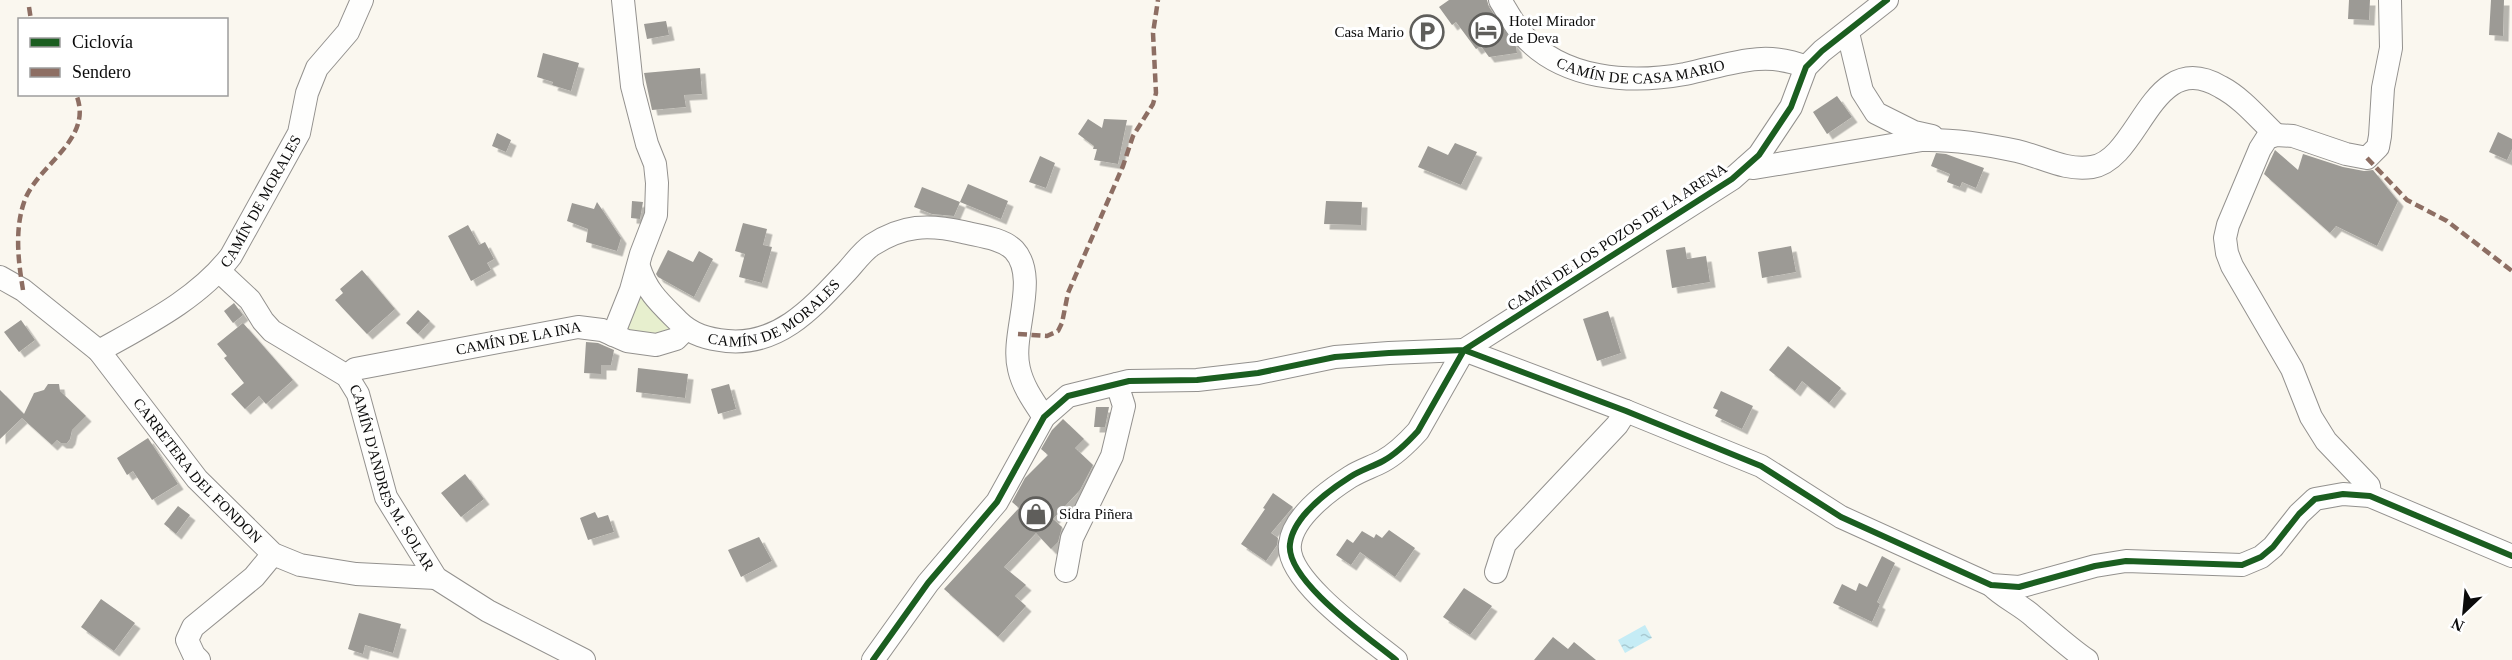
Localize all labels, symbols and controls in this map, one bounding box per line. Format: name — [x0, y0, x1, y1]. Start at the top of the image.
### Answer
hotel icon: Hotel Mirador de Deva — [1468, 12, 1504, 48]
place label: Hotel Mirador de Deva — [1509, 13, 1595, 46]
parking icon: Casa Mario — [1409, 14, 1445, 50]
legend — [18, 18, 228, 96]
place label: Casa Mario — [1334, 24, 1404, 40]
text: Ciclovía — [72, 32, 133, 52]
street label: CAMÍN DE CASA MARIO — [1554, 54, 1726, 87]
text: Sendero — [72, 62, 131, 82]
street label: CAMÍN DE MORALES — [217, 132, 304, 271]
street label: CAMÍN DE LOS POZOS DE LA ARENA — [1504, 160, 1730, 314]
street label: CAMÍN DE MORALES — [707, 276, 843, 349]
street label: CAMÍN DE LA INA — [455, 319, 583, 358]
street label: CAMÍN D'ANDRES M. SOLAR — [346, 381, 437, 573]
street label: CARRETERA DEL FONDON — [130, 395, 265, 546]
shop icon: Sidra Piñera — [1018, 496, 1054, 532]
place label: Sidra Piñera — [1059, 506, 1133, 522]
north arrow — [2434, 582, 2494, 642]
text: N — [2448, 615, 2467, 635]

